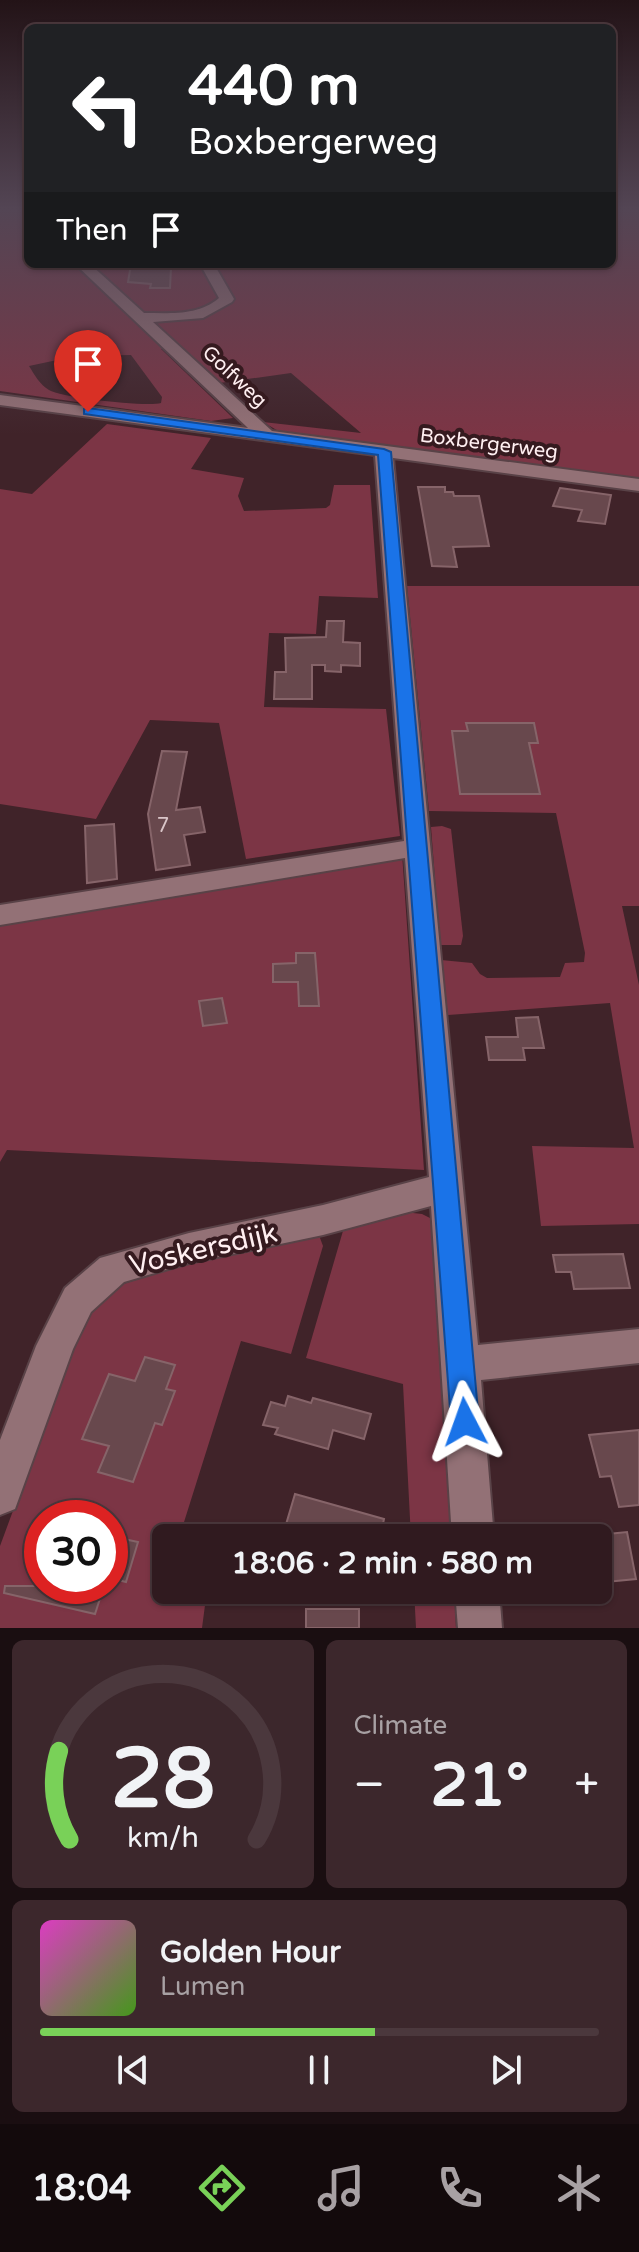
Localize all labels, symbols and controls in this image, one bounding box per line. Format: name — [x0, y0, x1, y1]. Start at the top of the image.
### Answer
text: 440 m — [188, 53, 359, 120]
icon: left — [56, 56, 160, 160]
text: Boxbergerweg — [188, 121, 438, 164]
icon: arrive — [144, 208, 188, 252]
text: Then — [56, 212, 128, 249]
pin — [54, 330, 122, 412]
street label: Golfweg — [197, 341, 272, 413]
icon: arrive — [66, 342, 110, 386]
street label: Boxbergerweg — [418, 424, 559, 464]
house number: 7 — [157, 814, 169, 838]
street label: Voskersdijk — [126, 1215, 280, 1282]
position arrow — [423, 1380, 507, 1464]
speed limit sign: 30 — [24, 1500, 128, 1604]
text: 18:06 · 2 min · 580 m — [231, 1545, 533, 1582]
text: Climate — [354, 1710, 447, 1741]
text: 28 — [111, 1730, 215, 1830]
text: 21° — [431, 1750, 529, 1822]
text: − — [354, 1759, 385, 1812]
text: + — [574, 1759, 599, 1812]
text: km/h — [127, 1821, 199, 1855]
text: Golden Hour — [160, 1934, 341, 1971]
text: Lumen — [160, 1971, 245, 2002]
icon: previous — [111, 2048, 155, 2092]
icon: pause — [297, 2048, 341, 2092]
icon: next — [484, 2048, 528, 2092]
icon: directions — [194, 2160, 250, 2216]
icon: music — [313, 2160, 369, 2216]
icon: phone — [432, 2160, 488, 2216]
icon: climate — [551, 2160, 607, 2216]
text: 18:04 — [32, 2167, 131, 2210]

